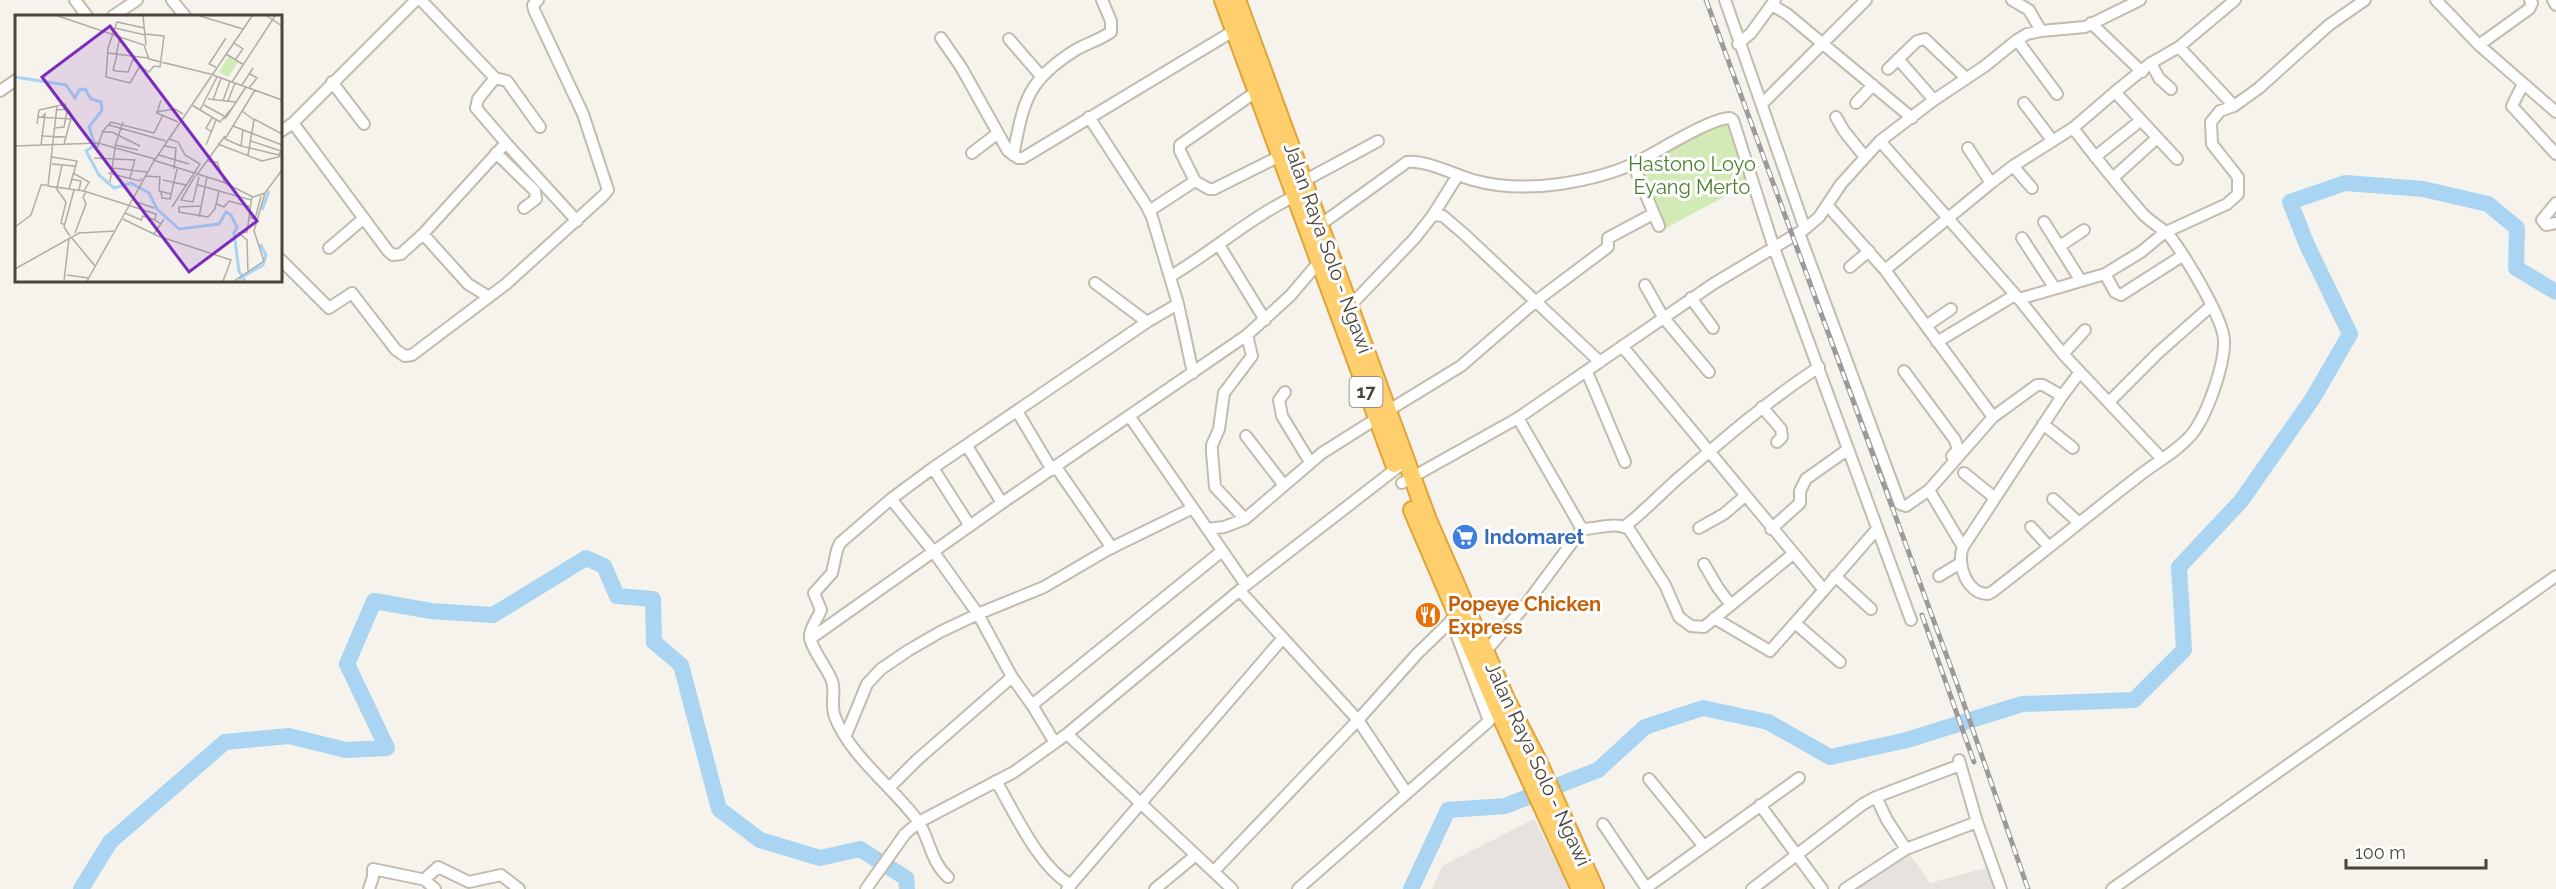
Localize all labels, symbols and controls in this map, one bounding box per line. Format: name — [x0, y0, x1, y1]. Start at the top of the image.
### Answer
inset map — [15, 15, 282, 282]
street label: Jalan Raya Solo - Ngawi — [1279, 139, 1377, 357]
park label: Hastono Loyo Eyang Merto — [1628, 152, 1756, 199]
road number: 17 — [1350, 377, 1382, 407]
supermarket icon: Indomaret — [1450, 522, 1480, 552]
place label: Indomaret — [1484, 525, 1584, 549]
place label: Popeye Chicken Express — [1448, 592, 1601, 639]
restaurant icon: Popeye Chicken Express — [1413, 600, 1443, 630]
street label: Jalan Raya Solo - Ngawi — [1480, 658, 1596, 870]
scale bar — [2346, 832, 2486, 870]
text: 100 m — [2355, 842, 2406, 863]

